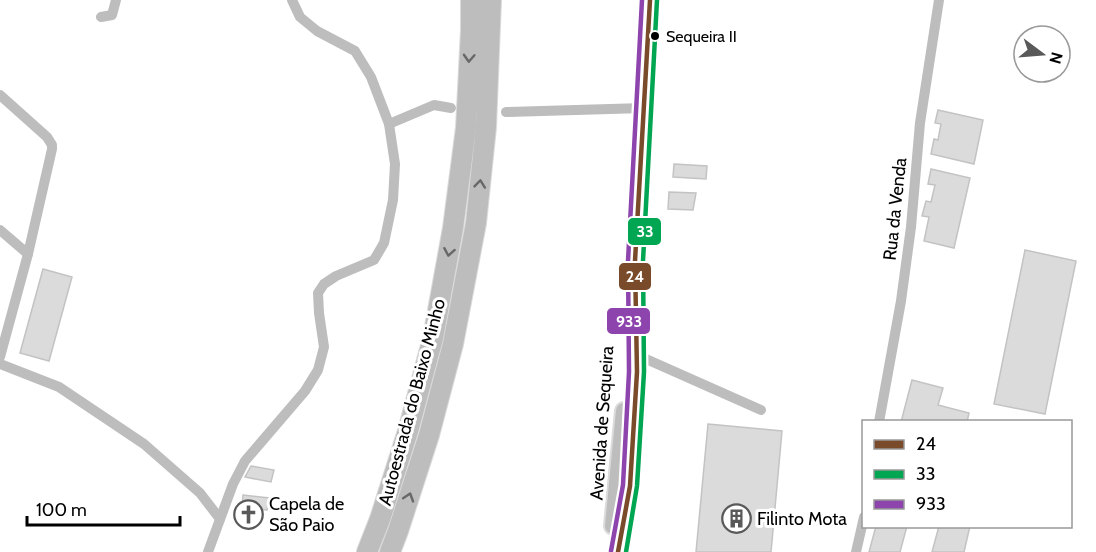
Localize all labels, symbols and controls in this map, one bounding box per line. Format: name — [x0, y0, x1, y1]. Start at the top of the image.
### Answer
north arrow — [1012, 24, 1072, 84]
place label: Sequeira II — [666, 27, 737, 46]
marker: Sequeira II — [649, 30, 661, 42]
text: N — [1045, 50, 1067, 66]
one-way arrow — [463, 54, 476, 63]
street label: Rua da Venda — [879, 156, 911, 261]
one-way arrow — [473, 180, 486, 189]
line badge: 33 — [627, 217, 662, 246]
text: 33 — [636, 222, 654, 241]
one-way arrow — [443, 247, 456, 257]
line badge: 24 — [618, 262, 652, 291]
text: 24 — [626, 267, 644, 286]
street label: Autoestrada do Baixo Minho — [374, 296, 450, 508]
line badge: 933 — [606, 307, 651, 335]
text: 933 — [616, 312, 642, 331]
street label: Avenida de Sequeira — [586, 345, 618, 501]
legend — [862, 420, 1072, 528]
text: 24 — [916, 433, 936, 455]
text: 33 — [916, 463, 935, 485]
scale bar — [27, 489, 180, 527]
one-way arrow — [402, 492, 414, 503]
place label: Capela de São Paio — [269, 493, 344, 536]
text: 933 — [916, 493, 946, 515]
church icon: Capela de São Paio — [232, 498, 264, 530]
text: 100 m — [36, 499, 87, 521]
building icon: Filinto Mota — [720, 503, 752, 535]
place label: Filinto Mota — [757, 508, 847, 530]

